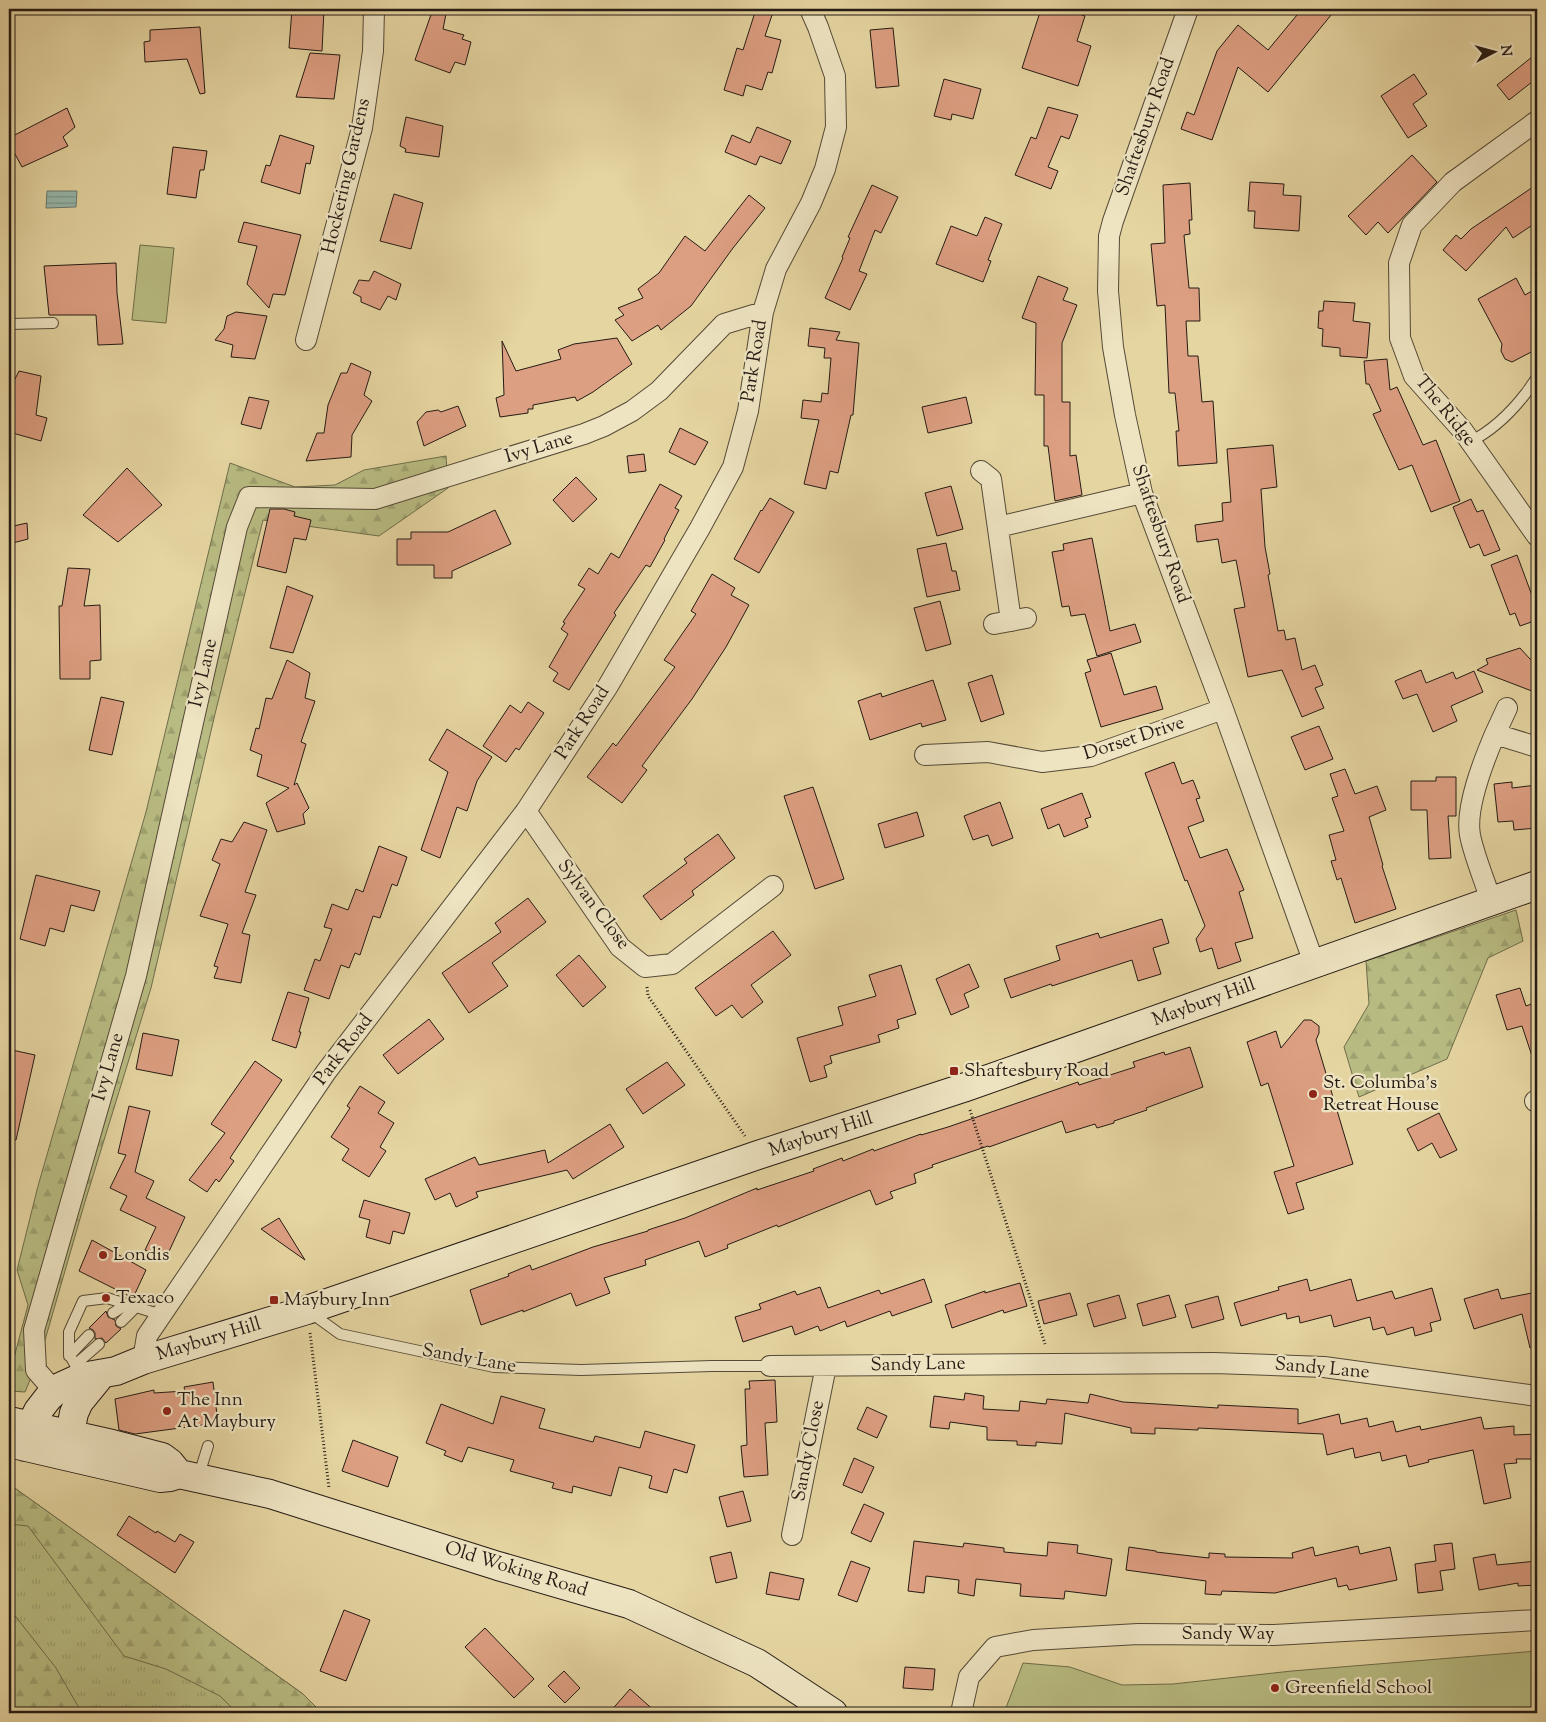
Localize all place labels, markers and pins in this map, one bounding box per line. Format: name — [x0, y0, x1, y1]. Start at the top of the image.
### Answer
place label: Shaftesbury Road — [964, 1058, 1109, 1085]
marker: Shaftesbury Road — [948, 1065, 960, 1077]
place label: St. Columba's Retreat House — [1323, 1070, 1439, 1119]
marker: St. Columba's Retreat House — [1307, 1088, 1319, 1100]
place label: Londis — [113, 1242, 170, 1269]
marker: Londis — [97, 1249, 109, 1261]
place label: Texaco — [116, 1285, 174, 1312]
place label: Maybury Inn — [284, 1287, 390, 1314]
marker: Texaco — [100, 1292, 112, 1304]
marker: Maybury Inn — [268, 1294, 280, 1306]
place label: The Inn At Maybury — [177, 1387, 276, 1436]
marker: The Inn At Maybury — [161, 1405, 173, 1417]
place label: Greenfield School — [1285, 1675, 1432, 1702]
marker: Greenfield School — [1269, 1682, 1281, 1694]

